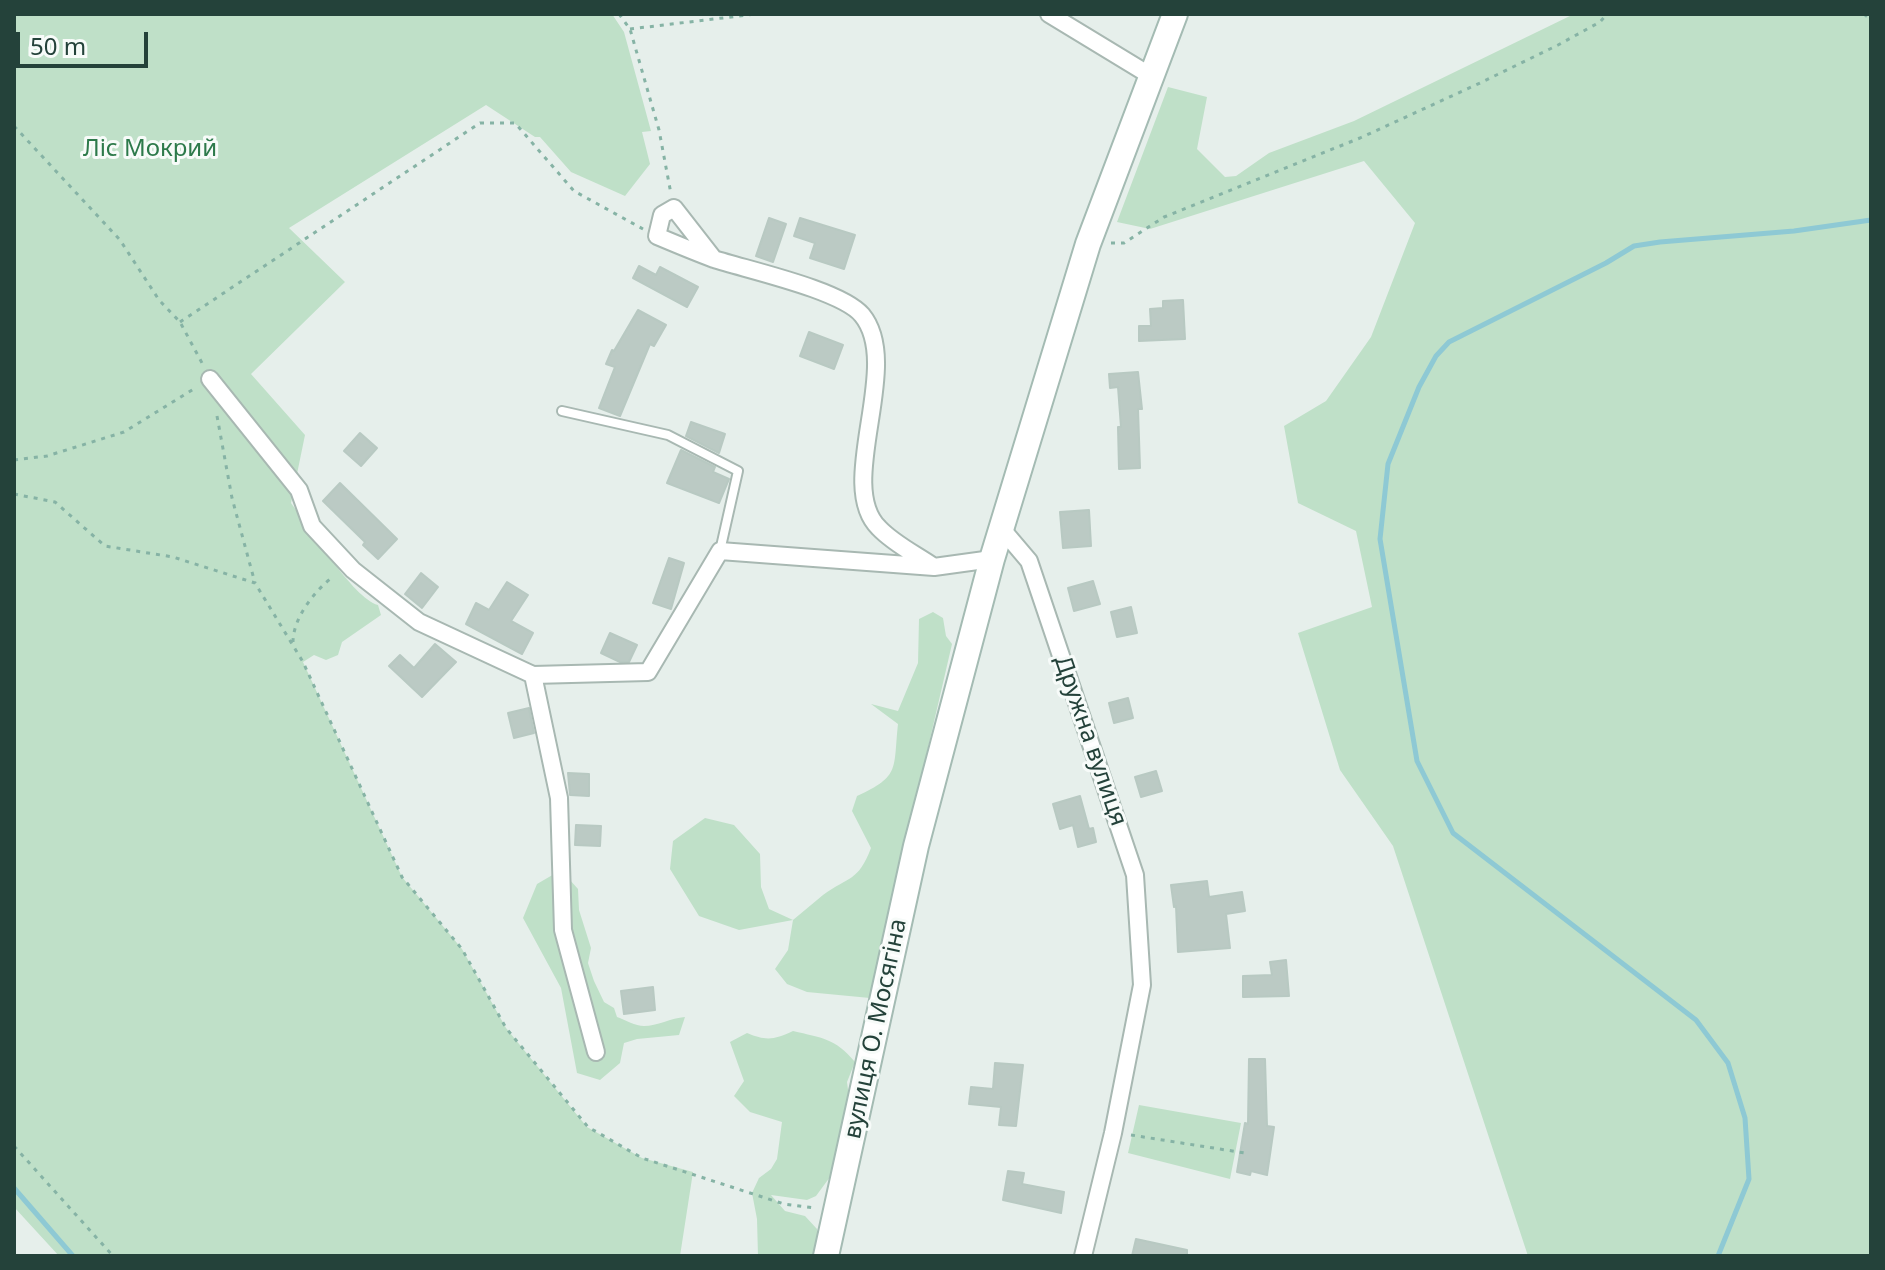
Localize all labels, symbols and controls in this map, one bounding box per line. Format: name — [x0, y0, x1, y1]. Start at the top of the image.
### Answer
scale bar — [20, 16, 152, 66]
text: 50 m — [30, 29, 86, 62]
park label: Ліс Мокрий — [83, 135, 217, 163]
street label: Дружна вулиця — [1047, 652, 1133, 830]
street label: вулиця О. Мосягіна — [839, 916, 913, 1142]

